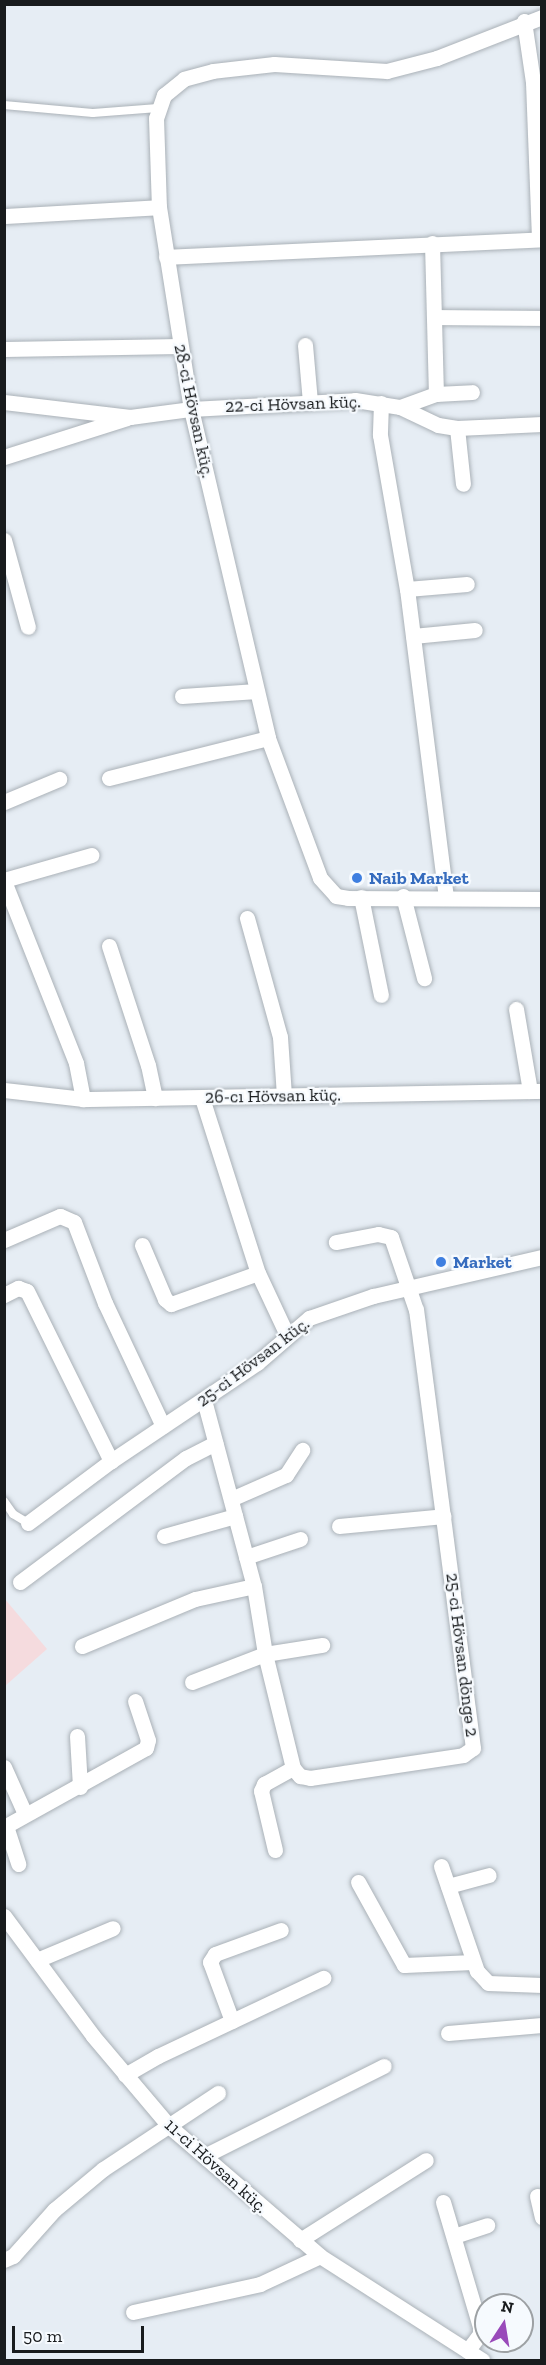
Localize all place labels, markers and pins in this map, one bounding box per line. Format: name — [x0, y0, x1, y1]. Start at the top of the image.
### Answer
place label: Naib Market — [369, 867, 469, 889]
marker: Naib Market — [350, 871, 364, 885]
place label: Market — [453, 1251, 512, 1273]
marker: Market — [434, 1255, 448, 1269]

